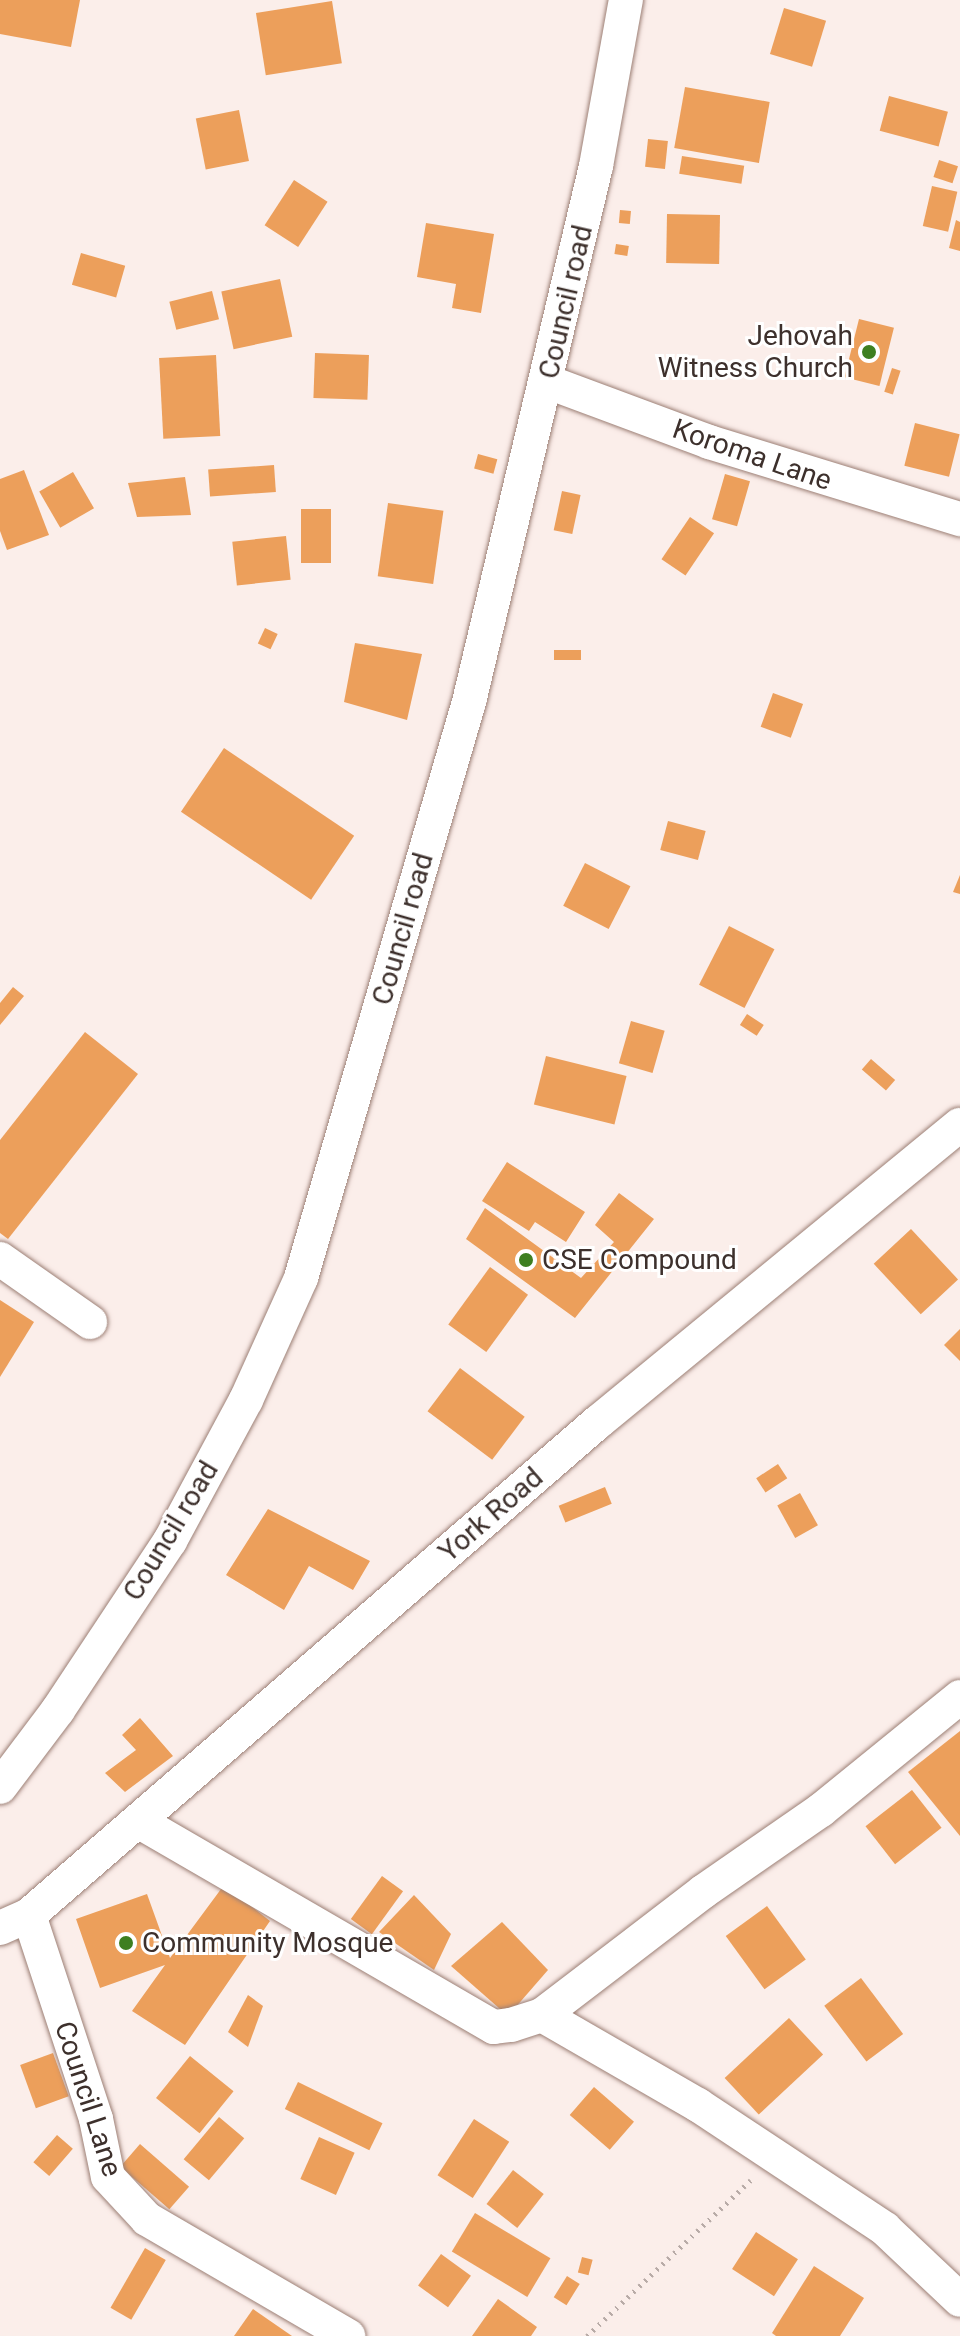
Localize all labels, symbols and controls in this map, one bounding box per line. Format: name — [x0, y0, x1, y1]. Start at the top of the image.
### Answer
street label: Council road — [532, 222, 600, 382]
place label: Jehovah Witness Church — [658, 319, 853, 385]
marker: Jehovah Witness Church — [860, 343, 878, 361]
street label: Koroma Lane — [668, 412, 836, 498]
street label: Council road — [365, 849, 441, 1009]
place label: CSE Compound — [542, 1243, 737, 1277]
marker: CSE Compound — [517, 1251, 535, 1269]
street label: Council road — [116, 1455, 226, 1607]
street label: York Road — [432, 1461, 550, 1569]
place label: Community Mosque — [142, 1926, 393, 1960]
marker: Community Mosque — [117, 1934, 135, 1952]
street label: Council Lane — [47, 2017, 129, 2181]

